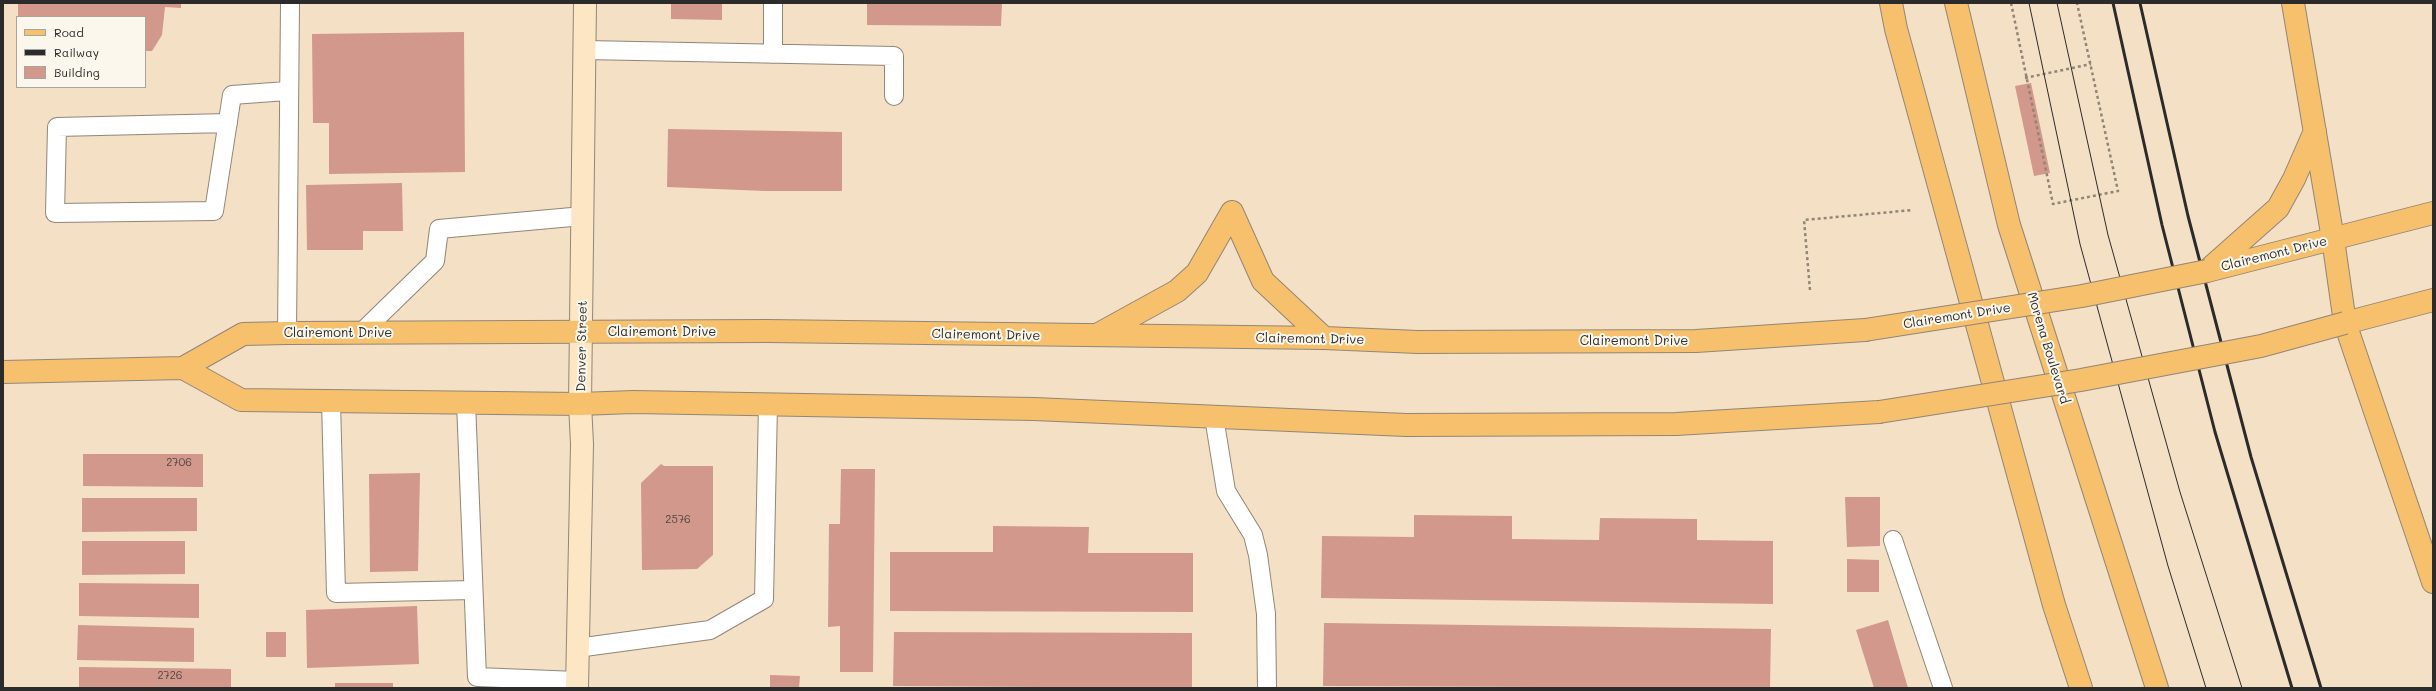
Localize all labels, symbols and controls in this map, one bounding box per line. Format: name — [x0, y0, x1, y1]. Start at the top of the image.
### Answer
legend — [16, 16, 146, 88]
text: Road — [54, 24, 84, 40]
text: Railway — [54, 44, 99, 60]
text: Building — [54, 64, 100, 80]
street label: Clairemont Drive — [2219, 233, 2329, 275]
street label: Morena Boulevard — [2024, 290, 2072, 406]
street label: Denver Street — [573, 300, 591, 392]
street label: Clairemont Drive — [1902, 300, 2012, 332]
street label: Clairemont Drive — [608, 324, 716, 340]
street label: Clairemont Drive — [284, 325, 392, 341]
street label: Clairemont Drive — [932, 326, 1040, 344]
street label: Clairemont Drive — [1256, 330, 1364, 348]
street label: Clairemont Drive — [1580, 333, 1688, 349]
house number: 2706 — [166, 456, 192, 470]
house number: 2576 — [665, 513, 691, 527]
house number: 2726 — [157, 669, 183, 683]

